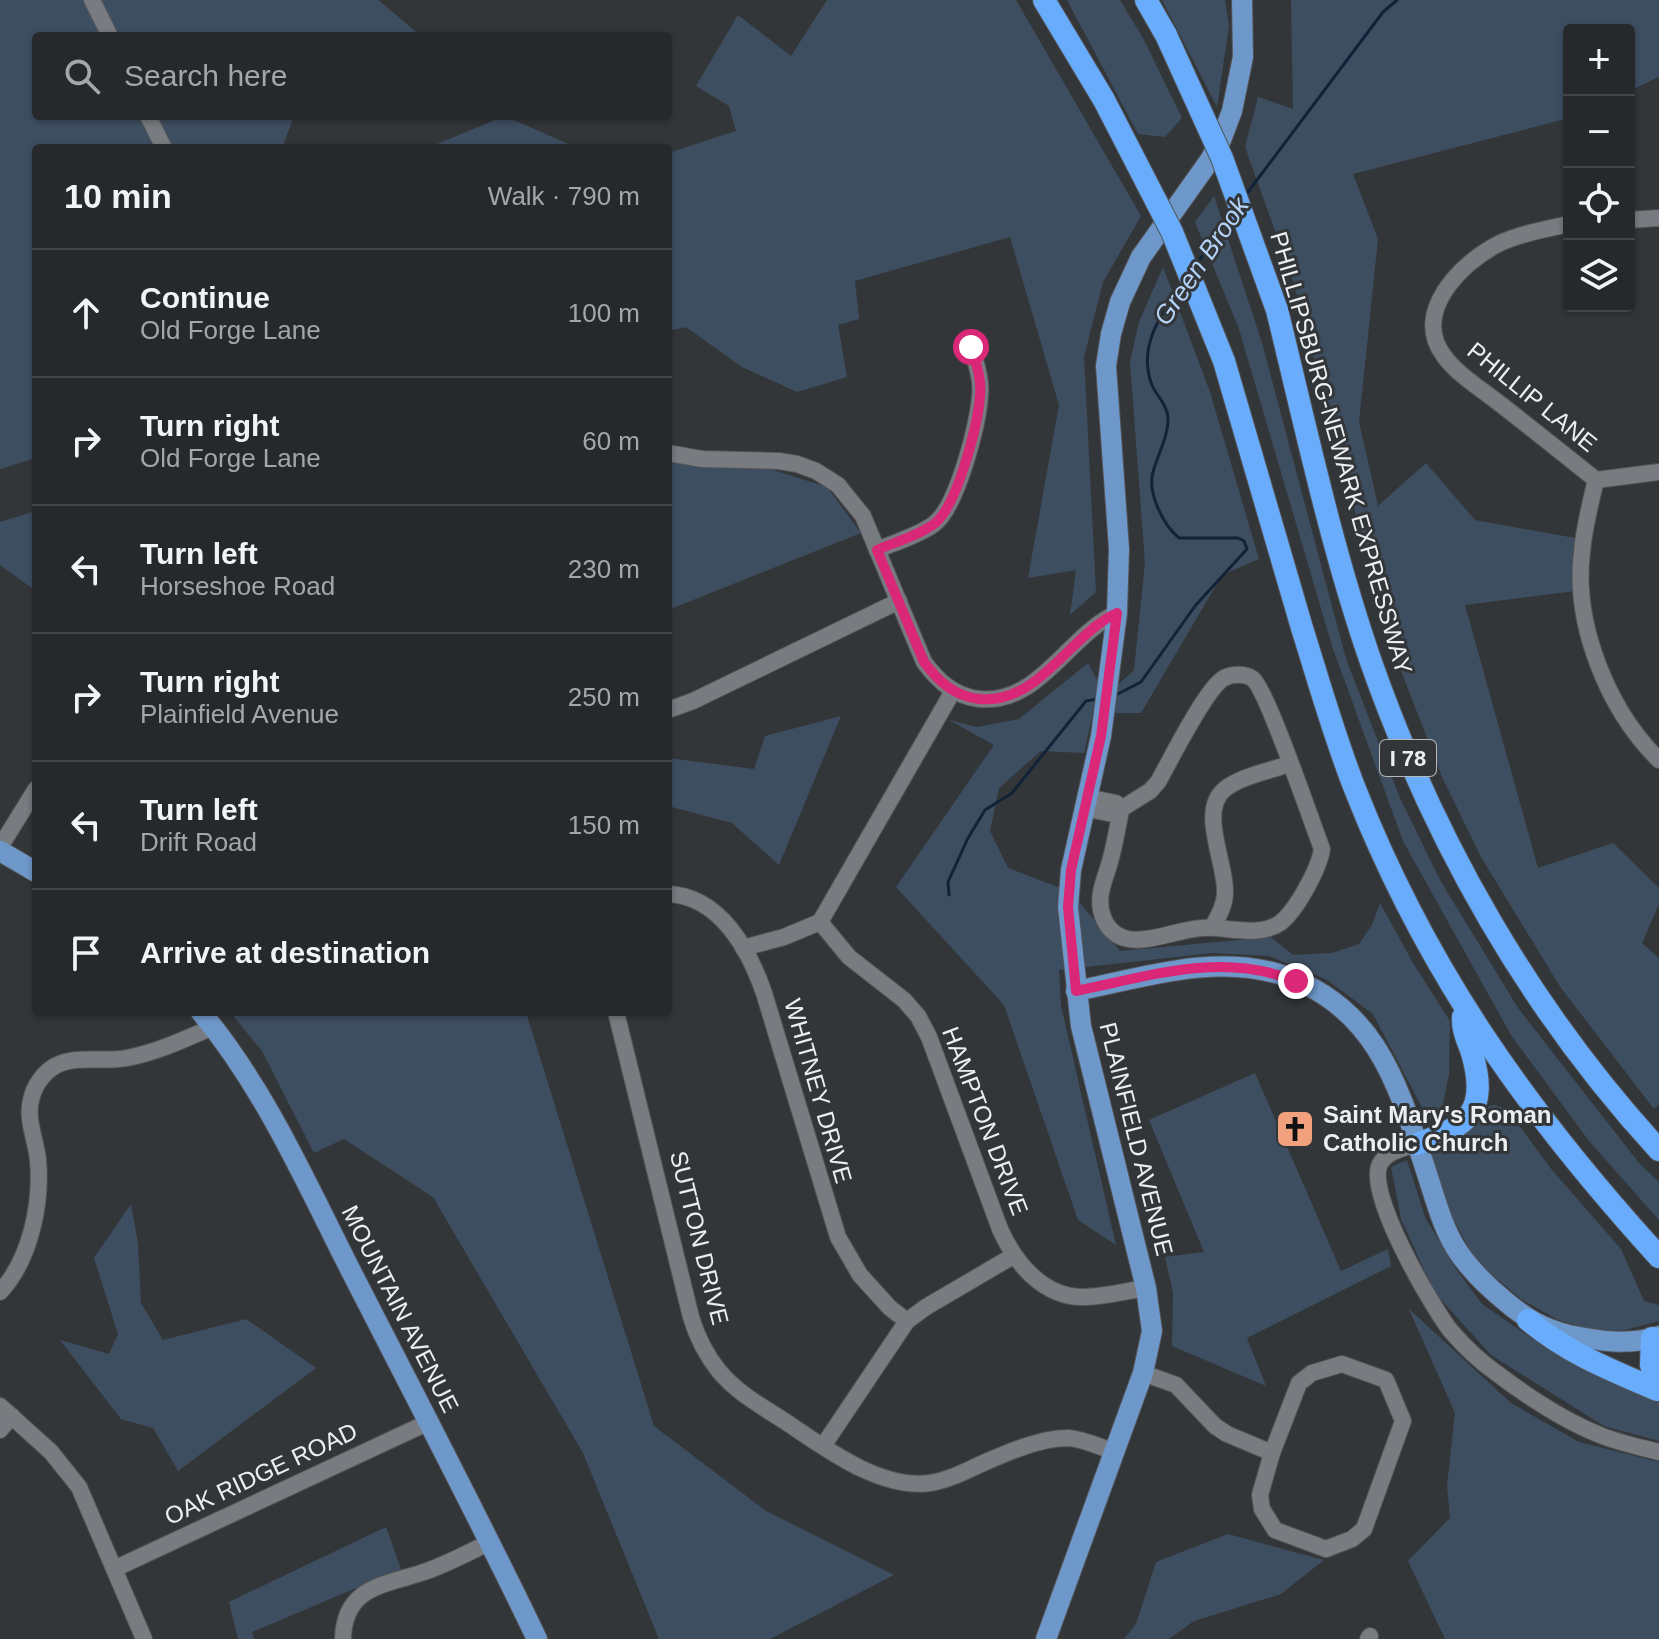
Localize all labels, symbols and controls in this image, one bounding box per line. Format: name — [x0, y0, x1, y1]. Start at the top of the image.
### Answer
map controls — [1563, 24, 1635, 312]
button: + — [1563, 24, 1635, 96]
search box — [32, 32, 672, 120]
icon: search — [60, 54, 104, 98]
text: Search here — [124, 59, 287, 92]
button: − — [1563, 96, 1635, 168]
button: locate — [1563, 168, 1635, 240]
text: 10 min — [64, 177, 172, 215]
text: Walk · 790 m — [488, 181, 640, 211]
water label: Green Brook — [1147, 190, 1256, 330]
street label: PHILLIPSBURG-NEWARK EXPRESSWAY — [1265, 228, 1418, 677]
button: layers — [1563, 240, 1635, 312]
text: Continue — [140, 281, 270, 314]
icon: ahead — [64, 291, 108, 335]
text: 100 m — [568, 298, 640, 328]
text: Old Forge Lane — [140, 315, 321, 345]
route start — [953, 329, 989, 365]
street label: PHILLIP LANE — [1462, 336, 1602, 457]
text: Turn right — [140, 409, 279, 442]
icon: right — [64, 419, 108, 463]
text: 60 m — [582, 426, 640, 456]
text: Old Forge Lane — [140, 443, 321, 473]
text: Turn left — [140, 537, 258, 570]
icon: left — [64, 547, 108, 591]
text: 230 m — [568, 554, 640, 584]
text: Horseshoe Road — [140, 571, 335, 601]
text: Turn right — [140, 665, 279, 698]
icon: right — [64, 675, 108, 719]
text: 250 m — [568, 682, 640, 712]
text: Plainfield Avenue — [140, 699, 339, 729]
road number: I 78 — [1380, 740, 1436, 776]
text: Turn left — [140, 793, 258, 826]
icon: left — [64, 803, 108, 847]
text: 150 m — [568, 810, 640, 840]
text: Drift Road — [140, 827, 257, 857]
icon: arrive — [64, 931, 108, 975]
text: Arrive at destination — [140, 936, 430, 969]
route end — [1278, 963, 1314, 999]
street label: WHITNEY DRIVE — [779, 996, 858, 1186]
street label: PLAINFIELD AVENUE — [1094, 1019, 1179, 1258]
street label: HAMPTON DRIVE — [937, 1023, 1034, 1219]
place label: Saint Mary's Roman Catholic Church — [1323, 1101, 1551, 1156]
church icon: Saint Mary's Roman Catholic Church — [1274, 1108, 1316, 1150]
street label: SUTTON DRIVE — [665, 1148, 734, 1328]
street label: MOUNTAIN AVENUE — [337, 1201, 464, 1417]
street label: OAK RIDGE ROAD — [160, 1417, 361, 1530]

